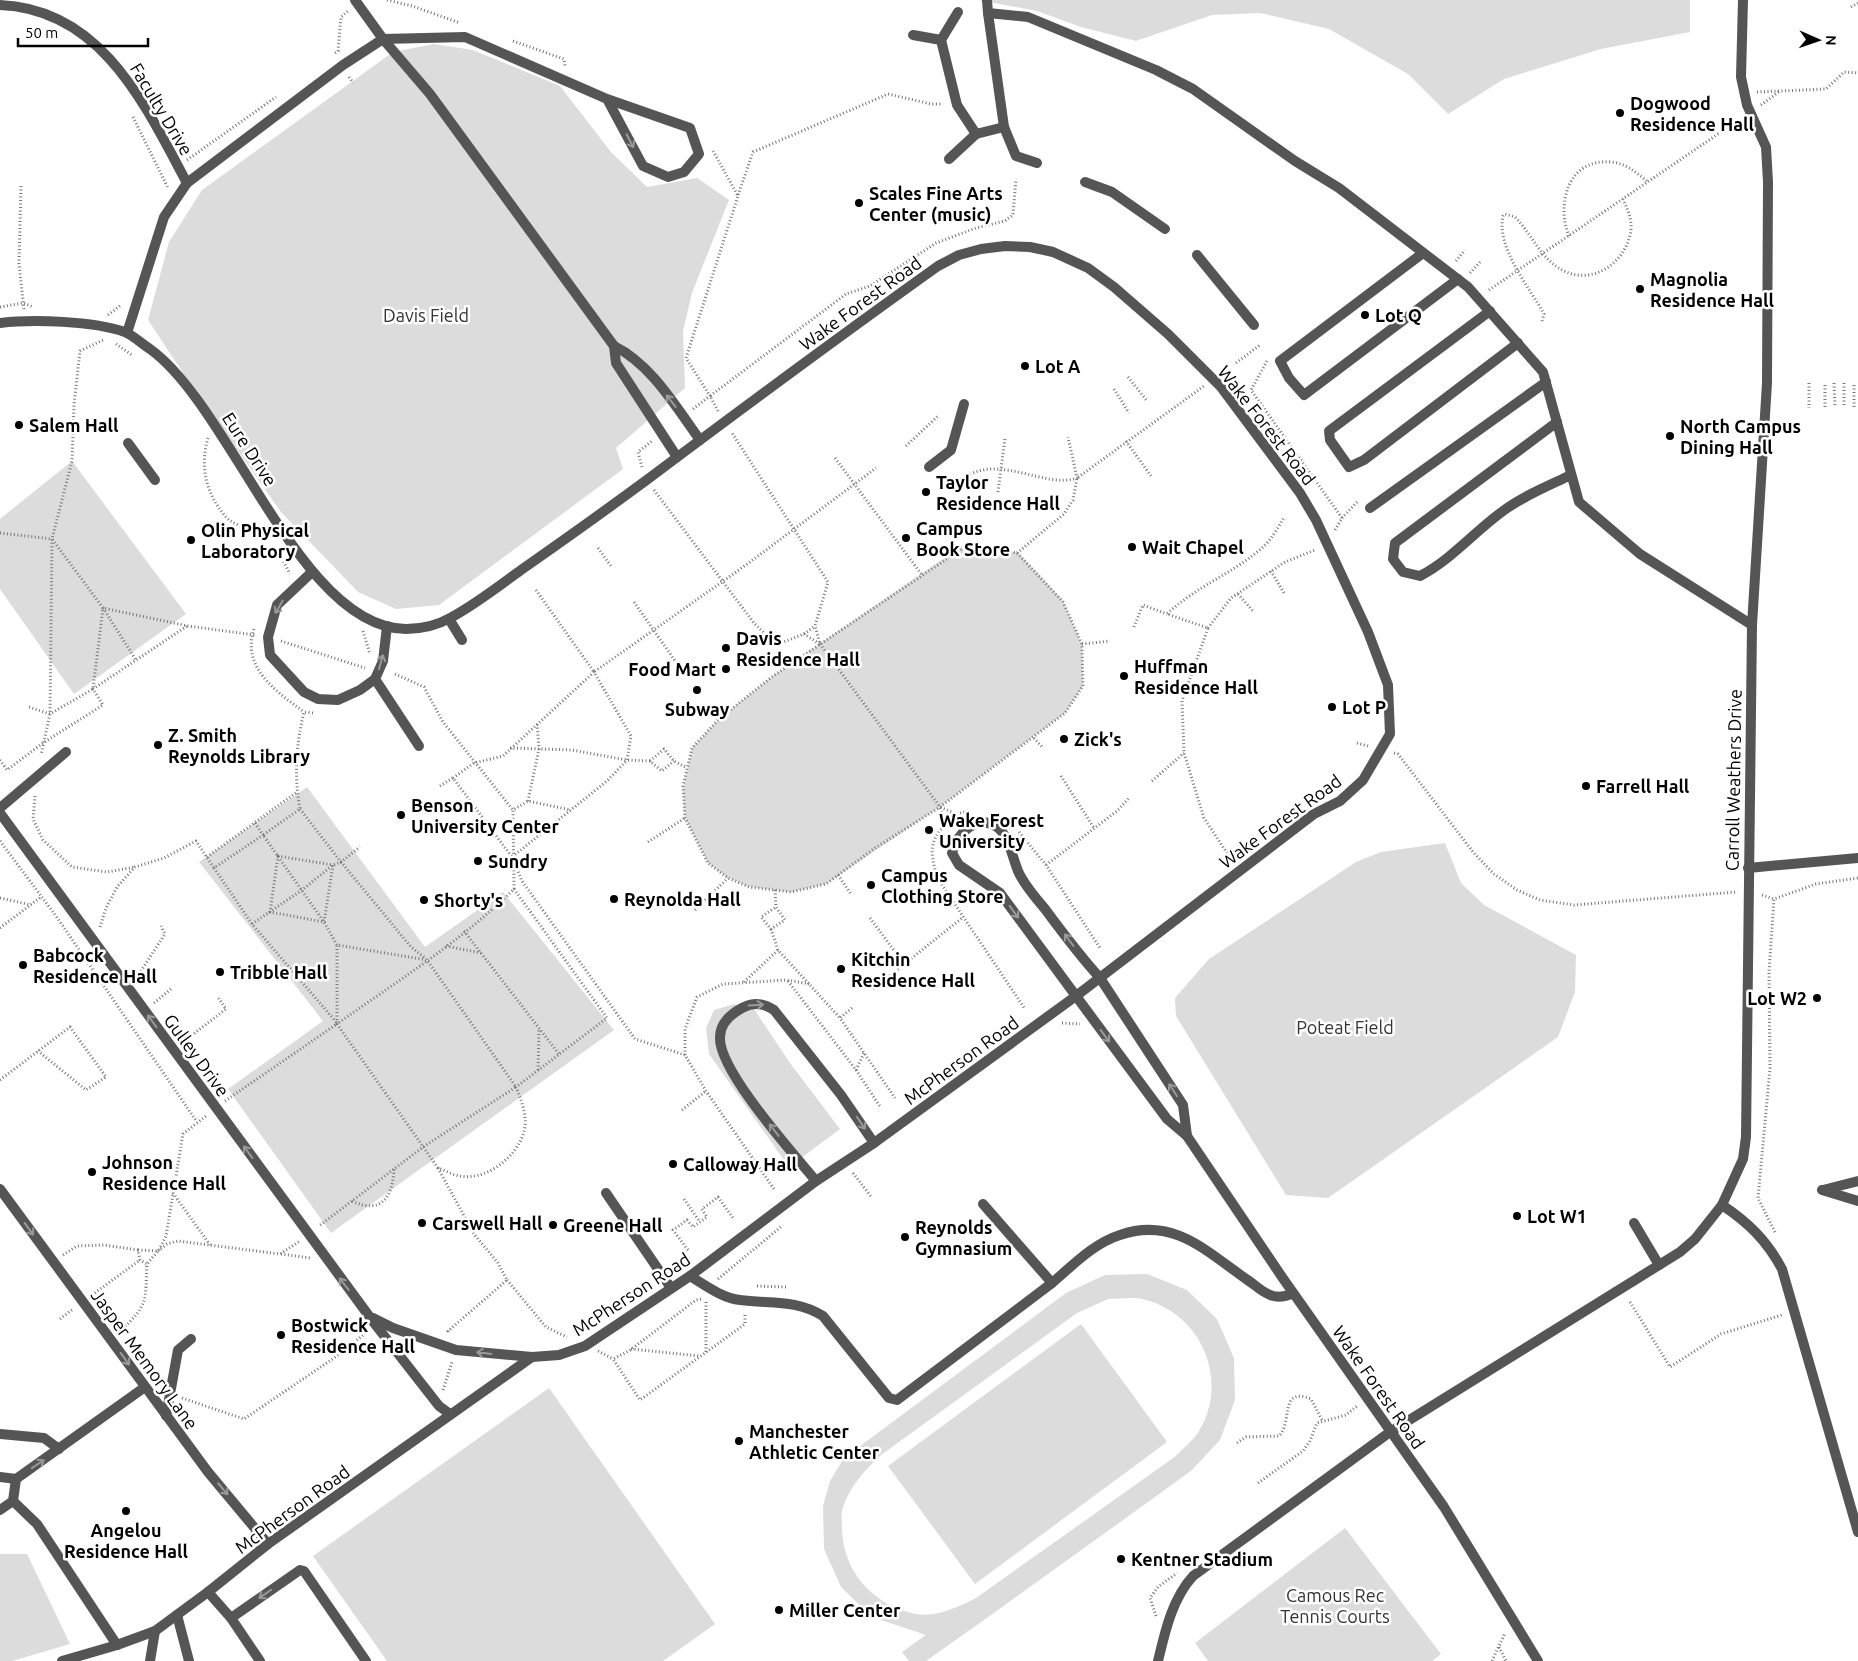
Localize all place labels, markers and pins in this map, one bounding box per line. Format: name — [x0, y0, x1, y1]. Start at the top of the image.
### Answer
place label: Dogwood Residence Hall — [1630, 93, 1754, 134]
marker: Dogwood Residence Hall — [1614, 107, 1626, 119]
place label: Scales Fine Arts Center (music) — [869, 183, 1003, 225]
marker: Scales Fine Arts Center (music) — [853, 197, 865, 209]
place label: Magnolia Residence Hall — [1650, 269, 1774, 310]
marker: Magnolia Residence Hall — [1634, 283, 1646, 295]
place label: Lot Q — [1375, 305, 1422, 325]
marker: Lot Q — [1359, 309, 1371, 321]
place label: Lot A — [1035, 356, 1081, 376]
marker: Lot A — [1019, 360, 1031, 372]
place label: Salem Hall — [29, 415, 119, 435]
place label: North Campus Dining Hall — [1680, 416, 1801, 457]
marker: Salem Hall — [13, 419, 25, 431]
marker: North Campus Dining Hall — [1664, 430, 1676, 442]
place label: Taylor Residence Hall — [936, 472, 1060, 513]
marker: Taylor Residence Hall — [920, 486, 932, 498]
place label: Campus Book Store — [916, 518, 1010, 559]
place label: Olin Physical Laboratory — [201, 520, 309, 561]
marker: Campus Book Store — [900, 532, 912, 544]
marker: Olin Physical Laboratory — [185, 534, 197, 546]
place label: Wait Chapel — [1142, 537, 1244, 557]
marker: Wait Chapel — [1126, 541, 1138, 553]
place label: Davis Residence Hall — [736, 628, 860, 669]
marker: Davis Residence Hall — [720, 642, 732, 654]
place label: Huffman Residence Hall — [1134, 656, 1258, 697]
place label: Food Mart — [628, 659, 716, 679]
marker: Food Mart — [720, 663, 732, 675]
marker: Huffman Residence Hall — [1118, 670, 1130, 682]
marker: Subway — [691, 684, 703, 696]
place label: Lot P — [1342, 697, 1386, 717]
place label: Subway — [665, 699, 730, 719]
marker: Lot P — [1326, 701, 1338, 713]
place label: Z. Smith Reynolds Library — [168, 725, 310, 766]
place label: Zick's — [1074, 729, 1122, 749]
marker: Zick's — [1058, 733, 1070, 745]
marker: Z. Smith Reynolds Library — [152, 739, 164, 751]
place label: Farrell Hall — [1596, 776, 1690, 796]
marker: Farrell Hall — [1580, 780, 1592, 792]
place label: Benson University Center — [411, 795, 559, 836]
marker: Benson University Center — [395, 809, 407, 821]
place label: Wake Forest University — [939, 810, 1044, 851]
marker: Wake Forest University — [923, 824, 935, 836]
place label: Sundry — [488, 851, 548, 871]
marker: Sundry — [472, 855, 484, 867]
place label: Campus Clothing Store — [881, 865, 1004, 906]
marker: Campus Clothing Store — [865, 879, 877, 891]
place label: Reynolda Hall — [624, 889, 741, 909]
place label: Shorty's — [434, 890, 503, 910]
marker: Reynolda Hall — [608, 893, 620, 905]
marker: Shorty's — [418, 894, 430, 906]
place label: Babcock Residence Hall — [33, 945, 157, 986]
place label: Kitchin Residence Hall — [851, 949, 975, 990]
marker: Babcock Residence Hall — [17, 959, 29, 971]
place label: Tribble Hall — [230, 962, 328, 982]
marker: Kitchin Residence Hall — [835, 963, 847, 975]
marker: Tribble Hall — [214, 966, 226, 978]
place label: Lot W2 — [1747, 988, 1807, 1008]
marker: Lot W2 — [1811, 992, 1823, 1004]
place label: Johnson Residence Hall — [102, 1152, 226, 1193]
place label: Calloway Hall — [683, 1154, 798, 1174]
marker: Calloway Hall — [667, 1158, 679, 1170]
marker: Johnson Residence Hall — [86, 1166, 98, 1178]
place label: Lot W1 — [1527, 1206, 1587, 1226]
marker: Lot W1 — [1511, 1210, 1523, 1222]
place label: Carswell Hall — [432, 1213, 543, 1233]
place label: Greene Hall — [563, 1215, 663, 1235]
marker: Carswell Hall — [416, 1217, 428, 1229]
place label: Reynolds Gymnasium — [915, 1217, 1012, 1258]
marker: Greene Hall — [547, 1219, 559, 1231]
marker: Reynolds Gymnasium — [899, 1231, 911, 1243]
place label: Bostwick Residence Hall — [291, 1315, 415, 1356]
marker: Bostwick Residence Hall — [275, 1329, 287, 1341]
place label: Manchester Athletic Center — [749, 1421, 880, 1462]
marker: Manchester Athletic Center — [733, 1435, 745, 1447]
marker: Angelou Residence Hall — [120, 1505, 132, 1517]
place label: Angelou Residence Hall — [64, 1520, 188, 1561]
place label: Kentner Stadium — [1131, 1549, 1273, 1569]
marker: Kentner Stadium — [1115, 1553, 1127, 1565]
place label: Miller Center — [789, 1600, 901, 1620]
marker: Miller Center — [773, 1604, 785, 1616]

